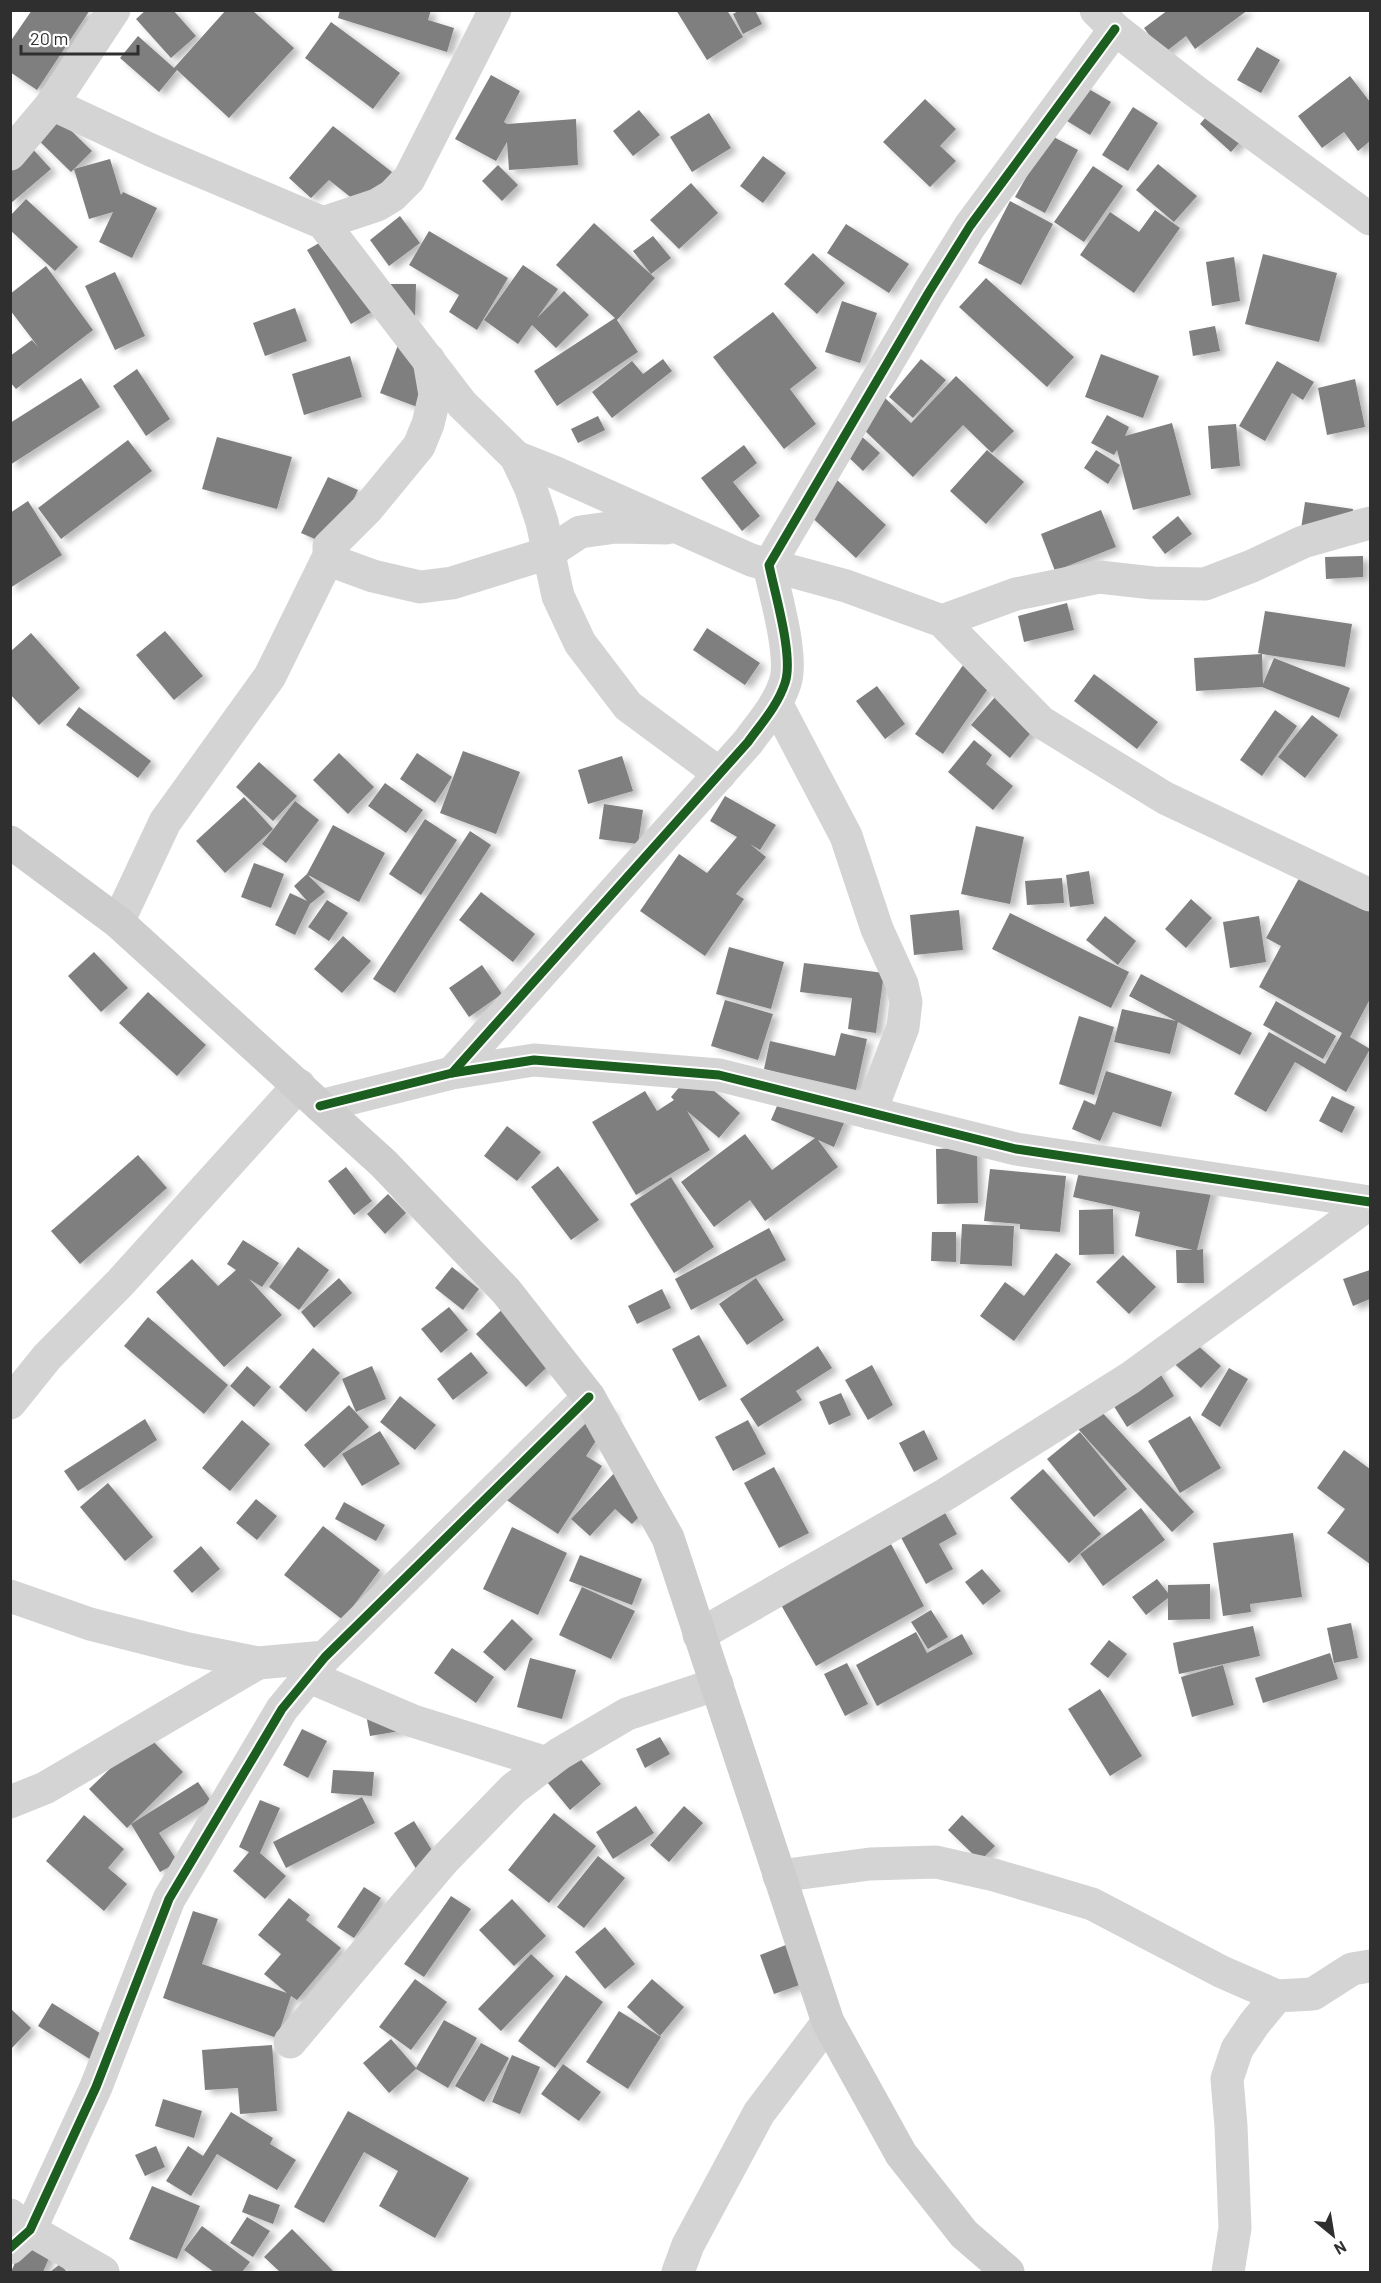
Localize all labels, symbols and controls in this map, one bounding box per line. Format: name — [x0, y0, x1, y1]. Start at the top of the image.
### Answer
scale bar — [21, 18, 138, 56]
text: 20 m — [30, 27, 68, 49]
north arrow — [1303, 2205, 1363, 2265]
text: N — [1331, 2238, 1350, 2259]

